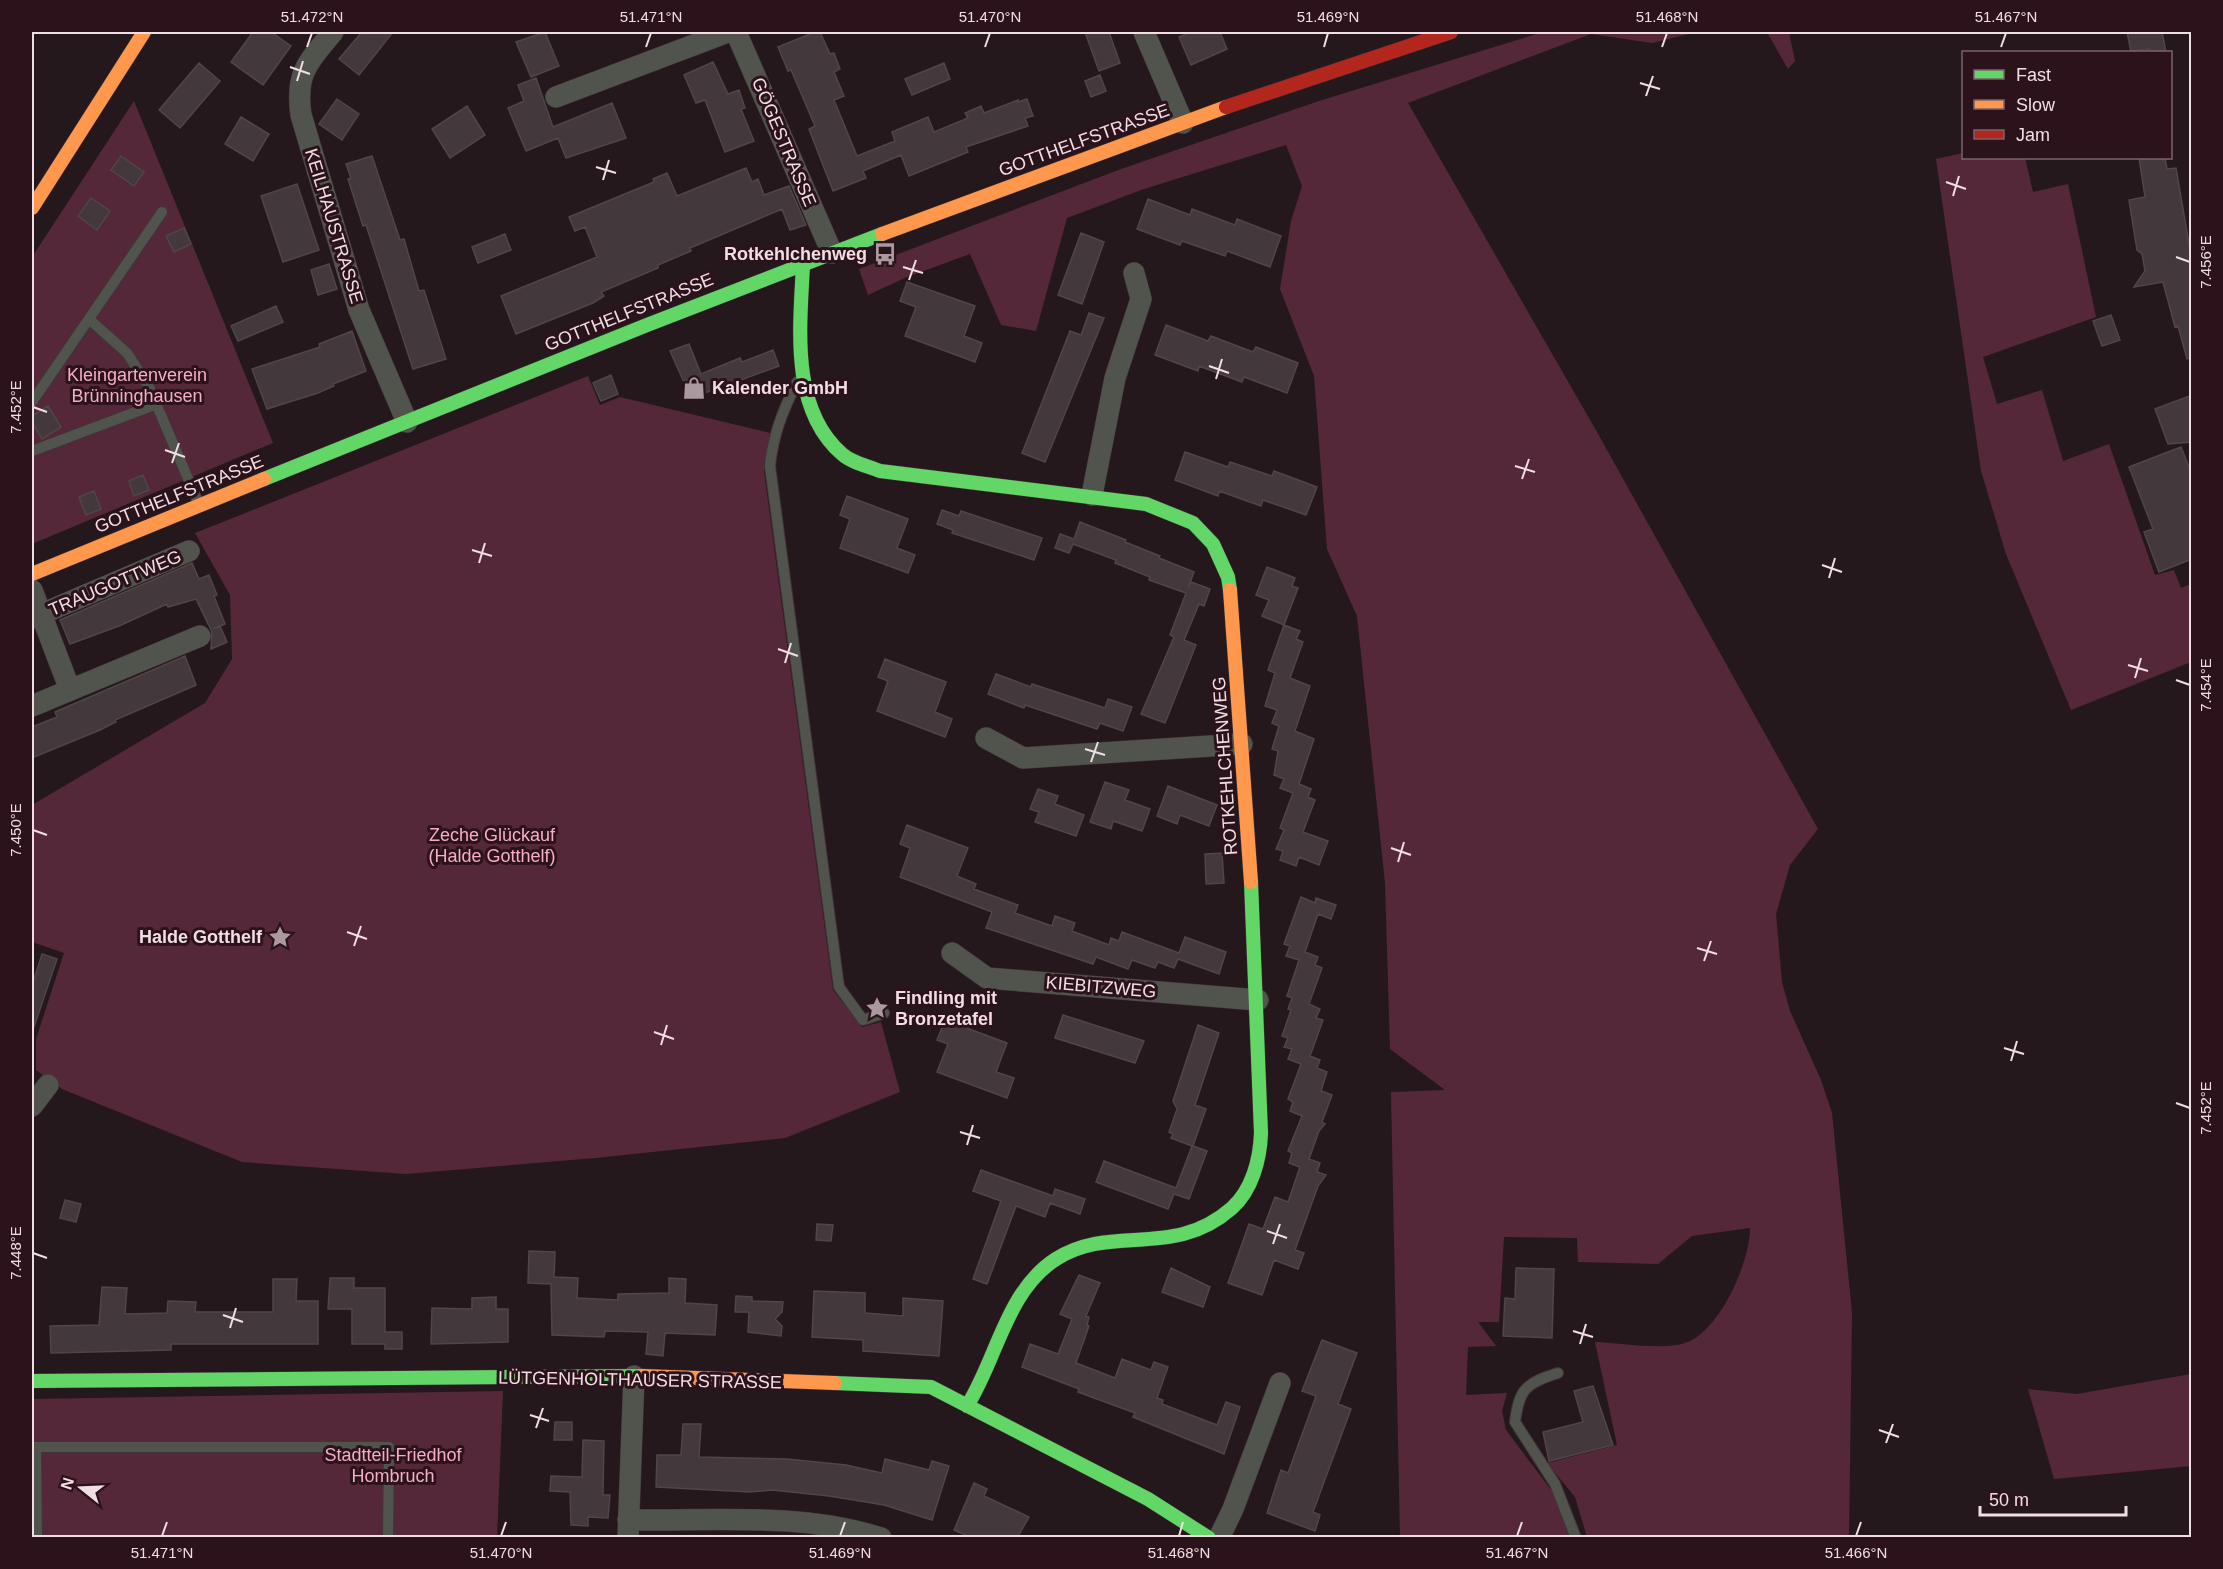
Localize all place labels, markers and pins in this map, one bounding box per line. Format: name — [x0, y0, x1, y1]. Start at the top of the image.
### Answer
bus stop icon: Rotkehlchenweg — [872, 241, 898, 267]
place label: Rotkehlchenweg — [724, 244, 867, 264]
shop icon: Kalender GmbH — [681, 375, 707, 401]
place label: Kalender GmbH — [712, 378, 848, 398]
place icon: Halde Gotthelf — [267, 924, 293, 950]
place label: Halde Gotthelf — [139, 927, 263, 947]
place label: Findling mit Bronzetafel — [895, 988, 997, 1029]
place icon: Findling mit Bronzetafel — [864, 995, 890, 1021]

